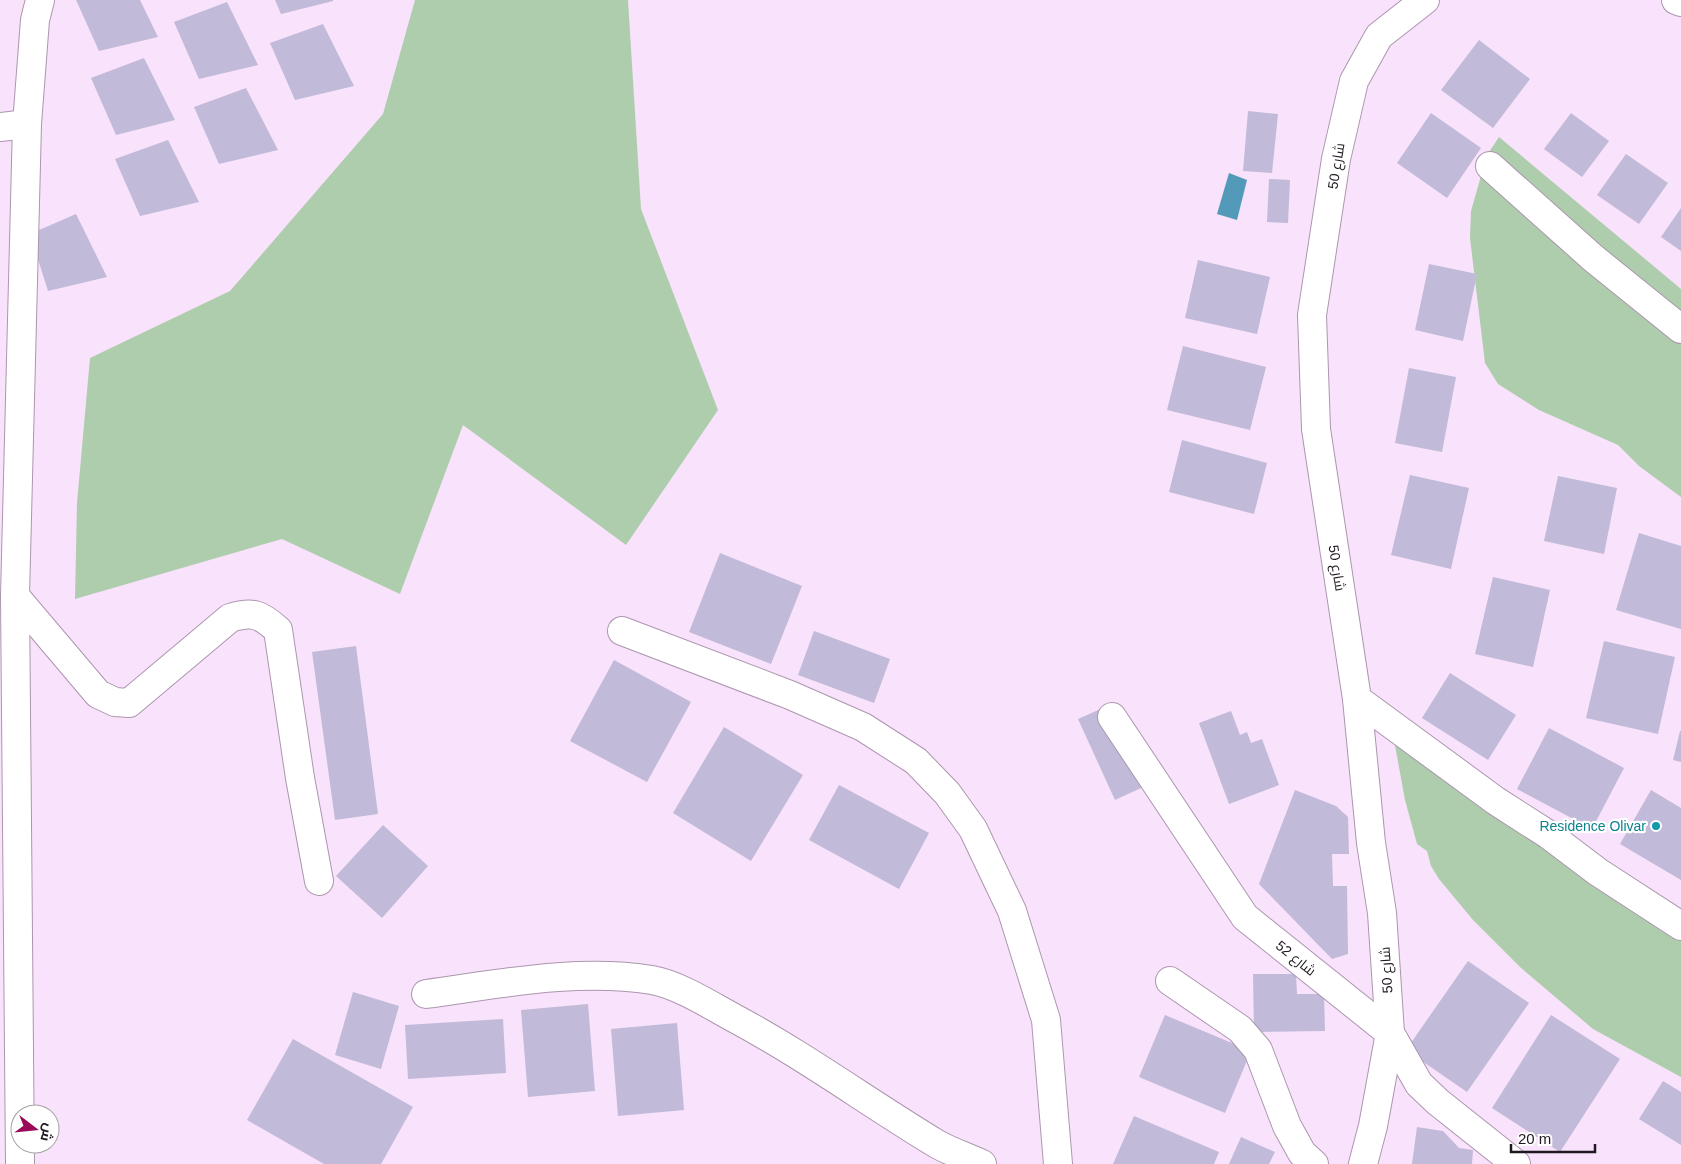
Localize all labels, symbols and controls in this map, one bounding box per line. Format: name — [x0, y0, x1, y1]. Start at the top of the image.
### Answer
street label: شارع 50 — [1324, 142, 1349, 190]
street label: شارع 50 — [1324, 544, 1349, 592]
place label: Residence Olivar — [1539, 818, 1646, 834]
marker: Residence Olivar — [1650, 820, 1662, 832]
street label: شارع 52 — [1272, 937, 1319, 980]
street label: شارع 50 — [1376, 946, 1397, 994]
north arrow — [10, 1104, 60, 1154]
text: ش — [36, 1121, 58, 1143]
scale bar — [1511, 1122, 1595, 1154]
text: 20 m — [1518, 1130, 1551, 1147]

